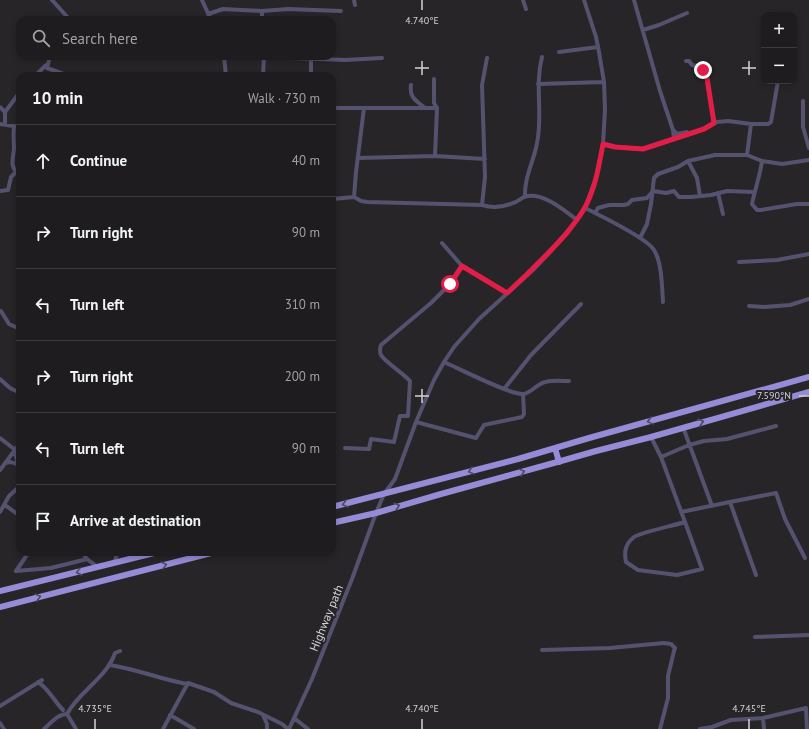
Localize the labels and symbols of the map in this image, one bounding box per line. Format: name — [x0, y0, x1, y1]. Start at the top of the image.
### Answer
text: 4.740°E — [405, 14, 439, 27]
route end — [694, 61, 712, 79]
route start — [441, 275, 459, 293]
text: 7.590°N — [757, 389, 791, 402]
one-way arrow — [647, 416, 654, 425]
one-way arrow — [698, 418, 705, 427]
one-way arrow — [468, 466, 475, 475]
one-way arrow — [519, 468, 525, 476]
one-way arrow — [342, 499, 349, 508]
one-way arrow — [393, 502, 400, 511]
one-way arrow — [161, 561, 167, 569]
one-way arrow — [76, 567, 83, 576]
street label: Highway path — [306, 582, 346, 654]
one-way arrow — [34, 593, 41, 602]
text: 4.735°E — [78, 702, 112, 715]
text: 4.740°E — [405, 702, 439, 715]
text: 4.745°E — [732, 702, 766, 715]

